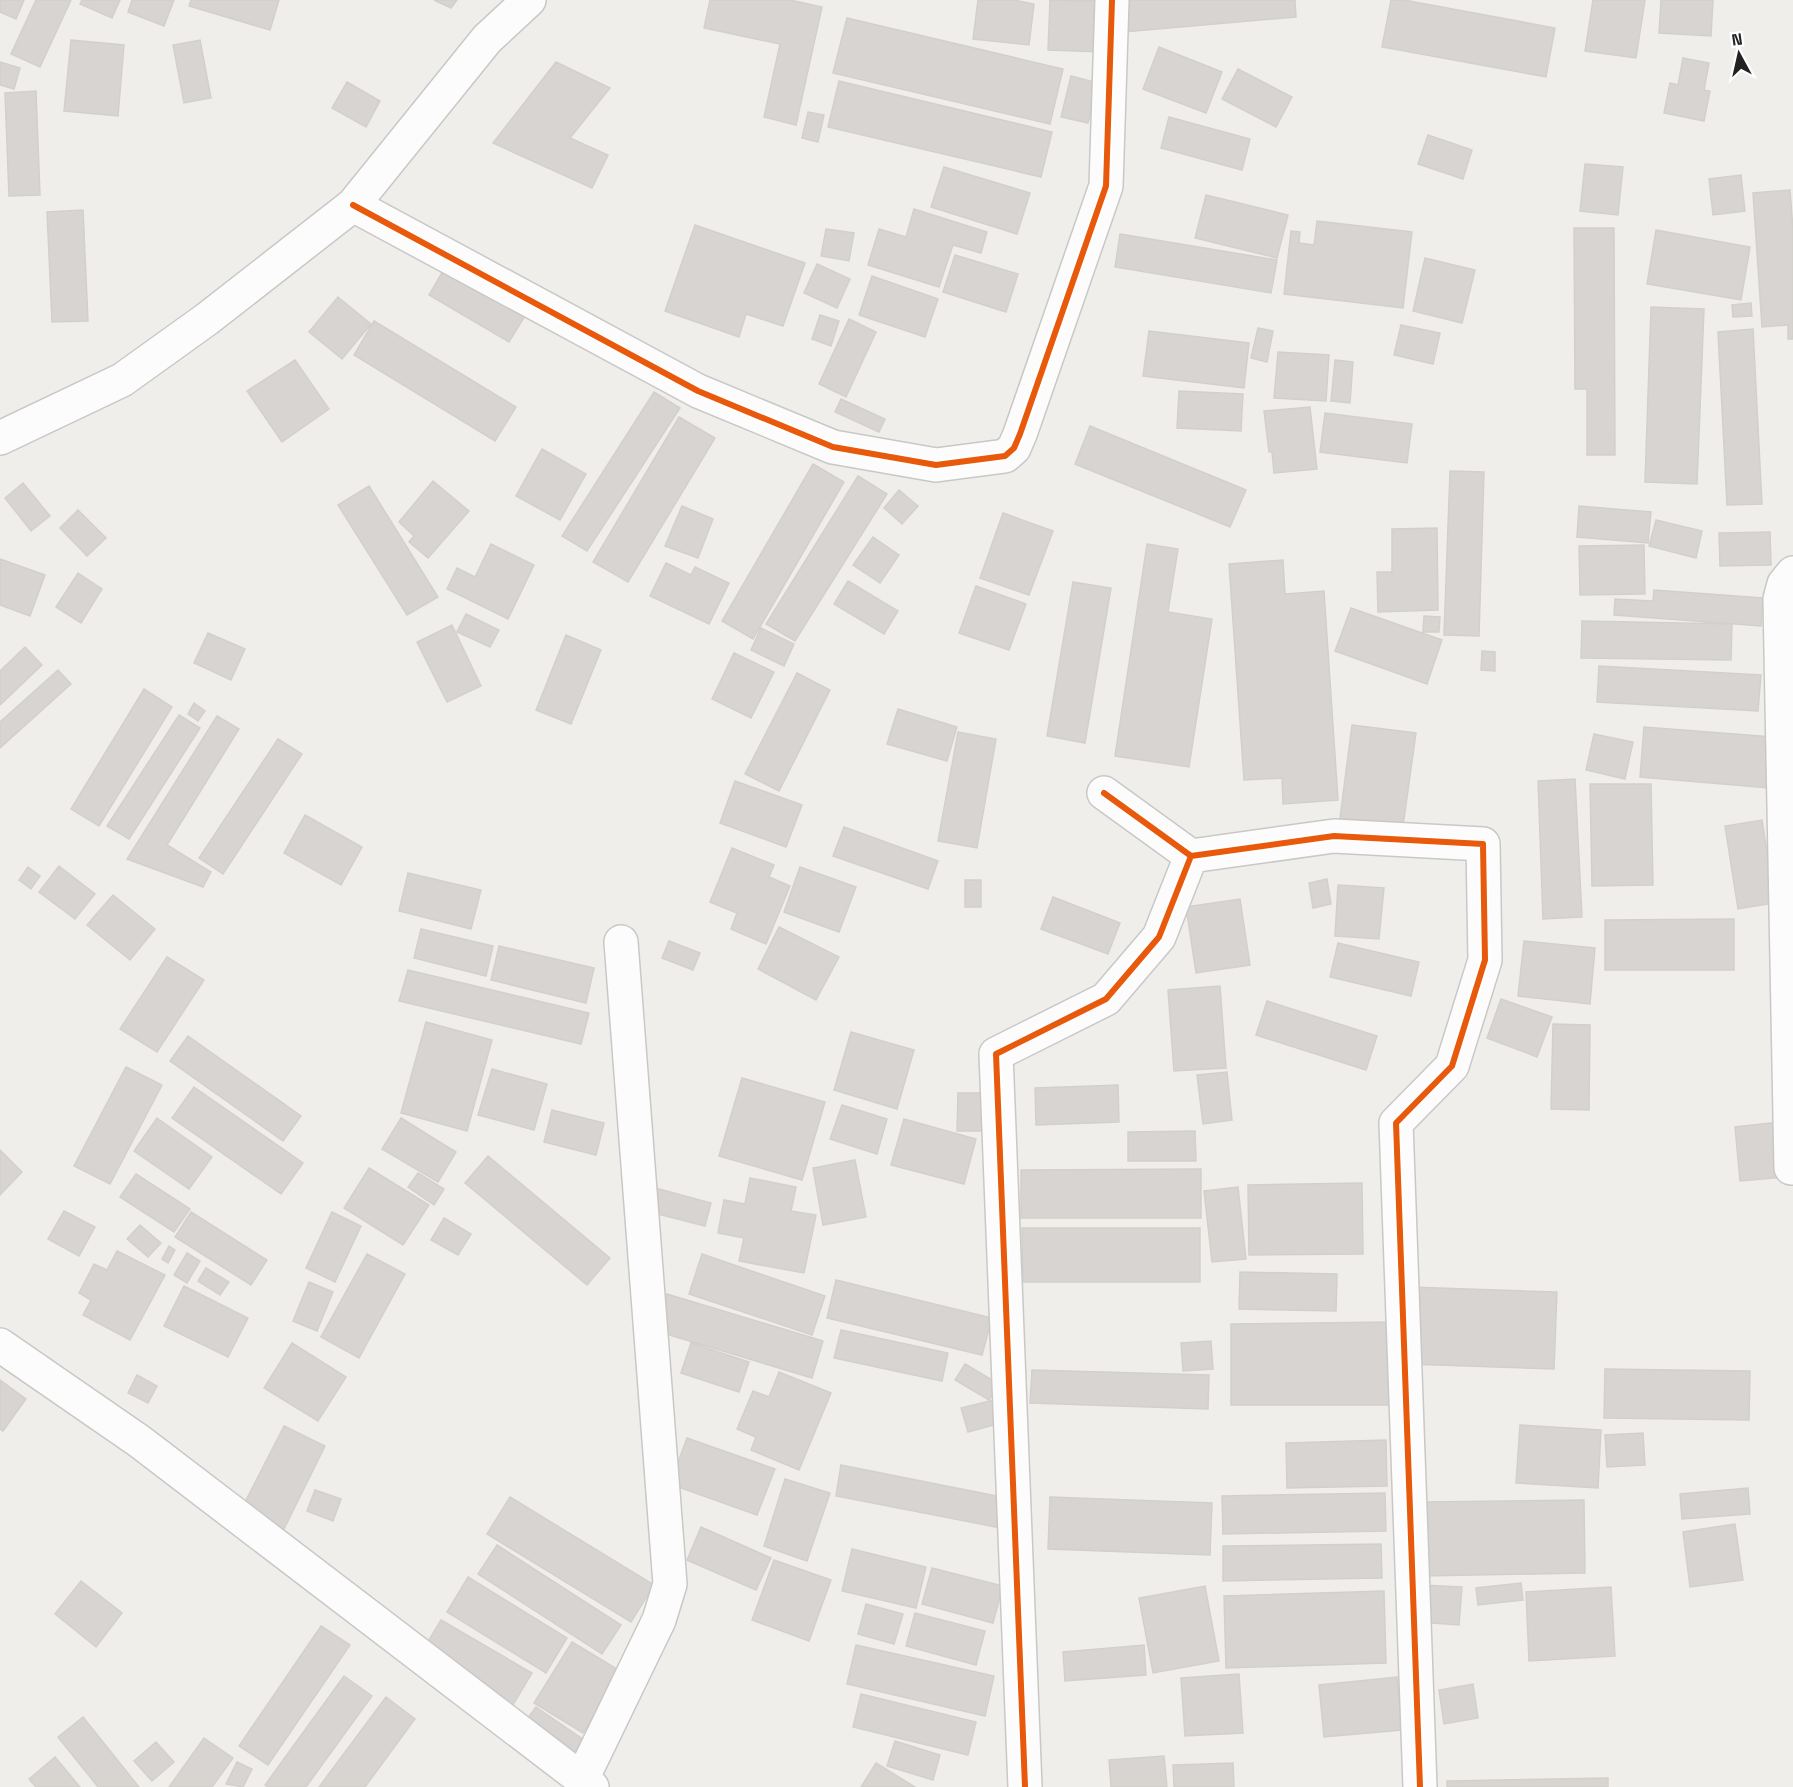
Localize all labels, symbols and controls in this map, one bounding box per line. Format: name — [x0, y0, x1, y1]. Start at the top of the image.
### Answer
north arrow — [1709, 24, 1769, 84]
text: N — [1730, 28, 1744, 51]

